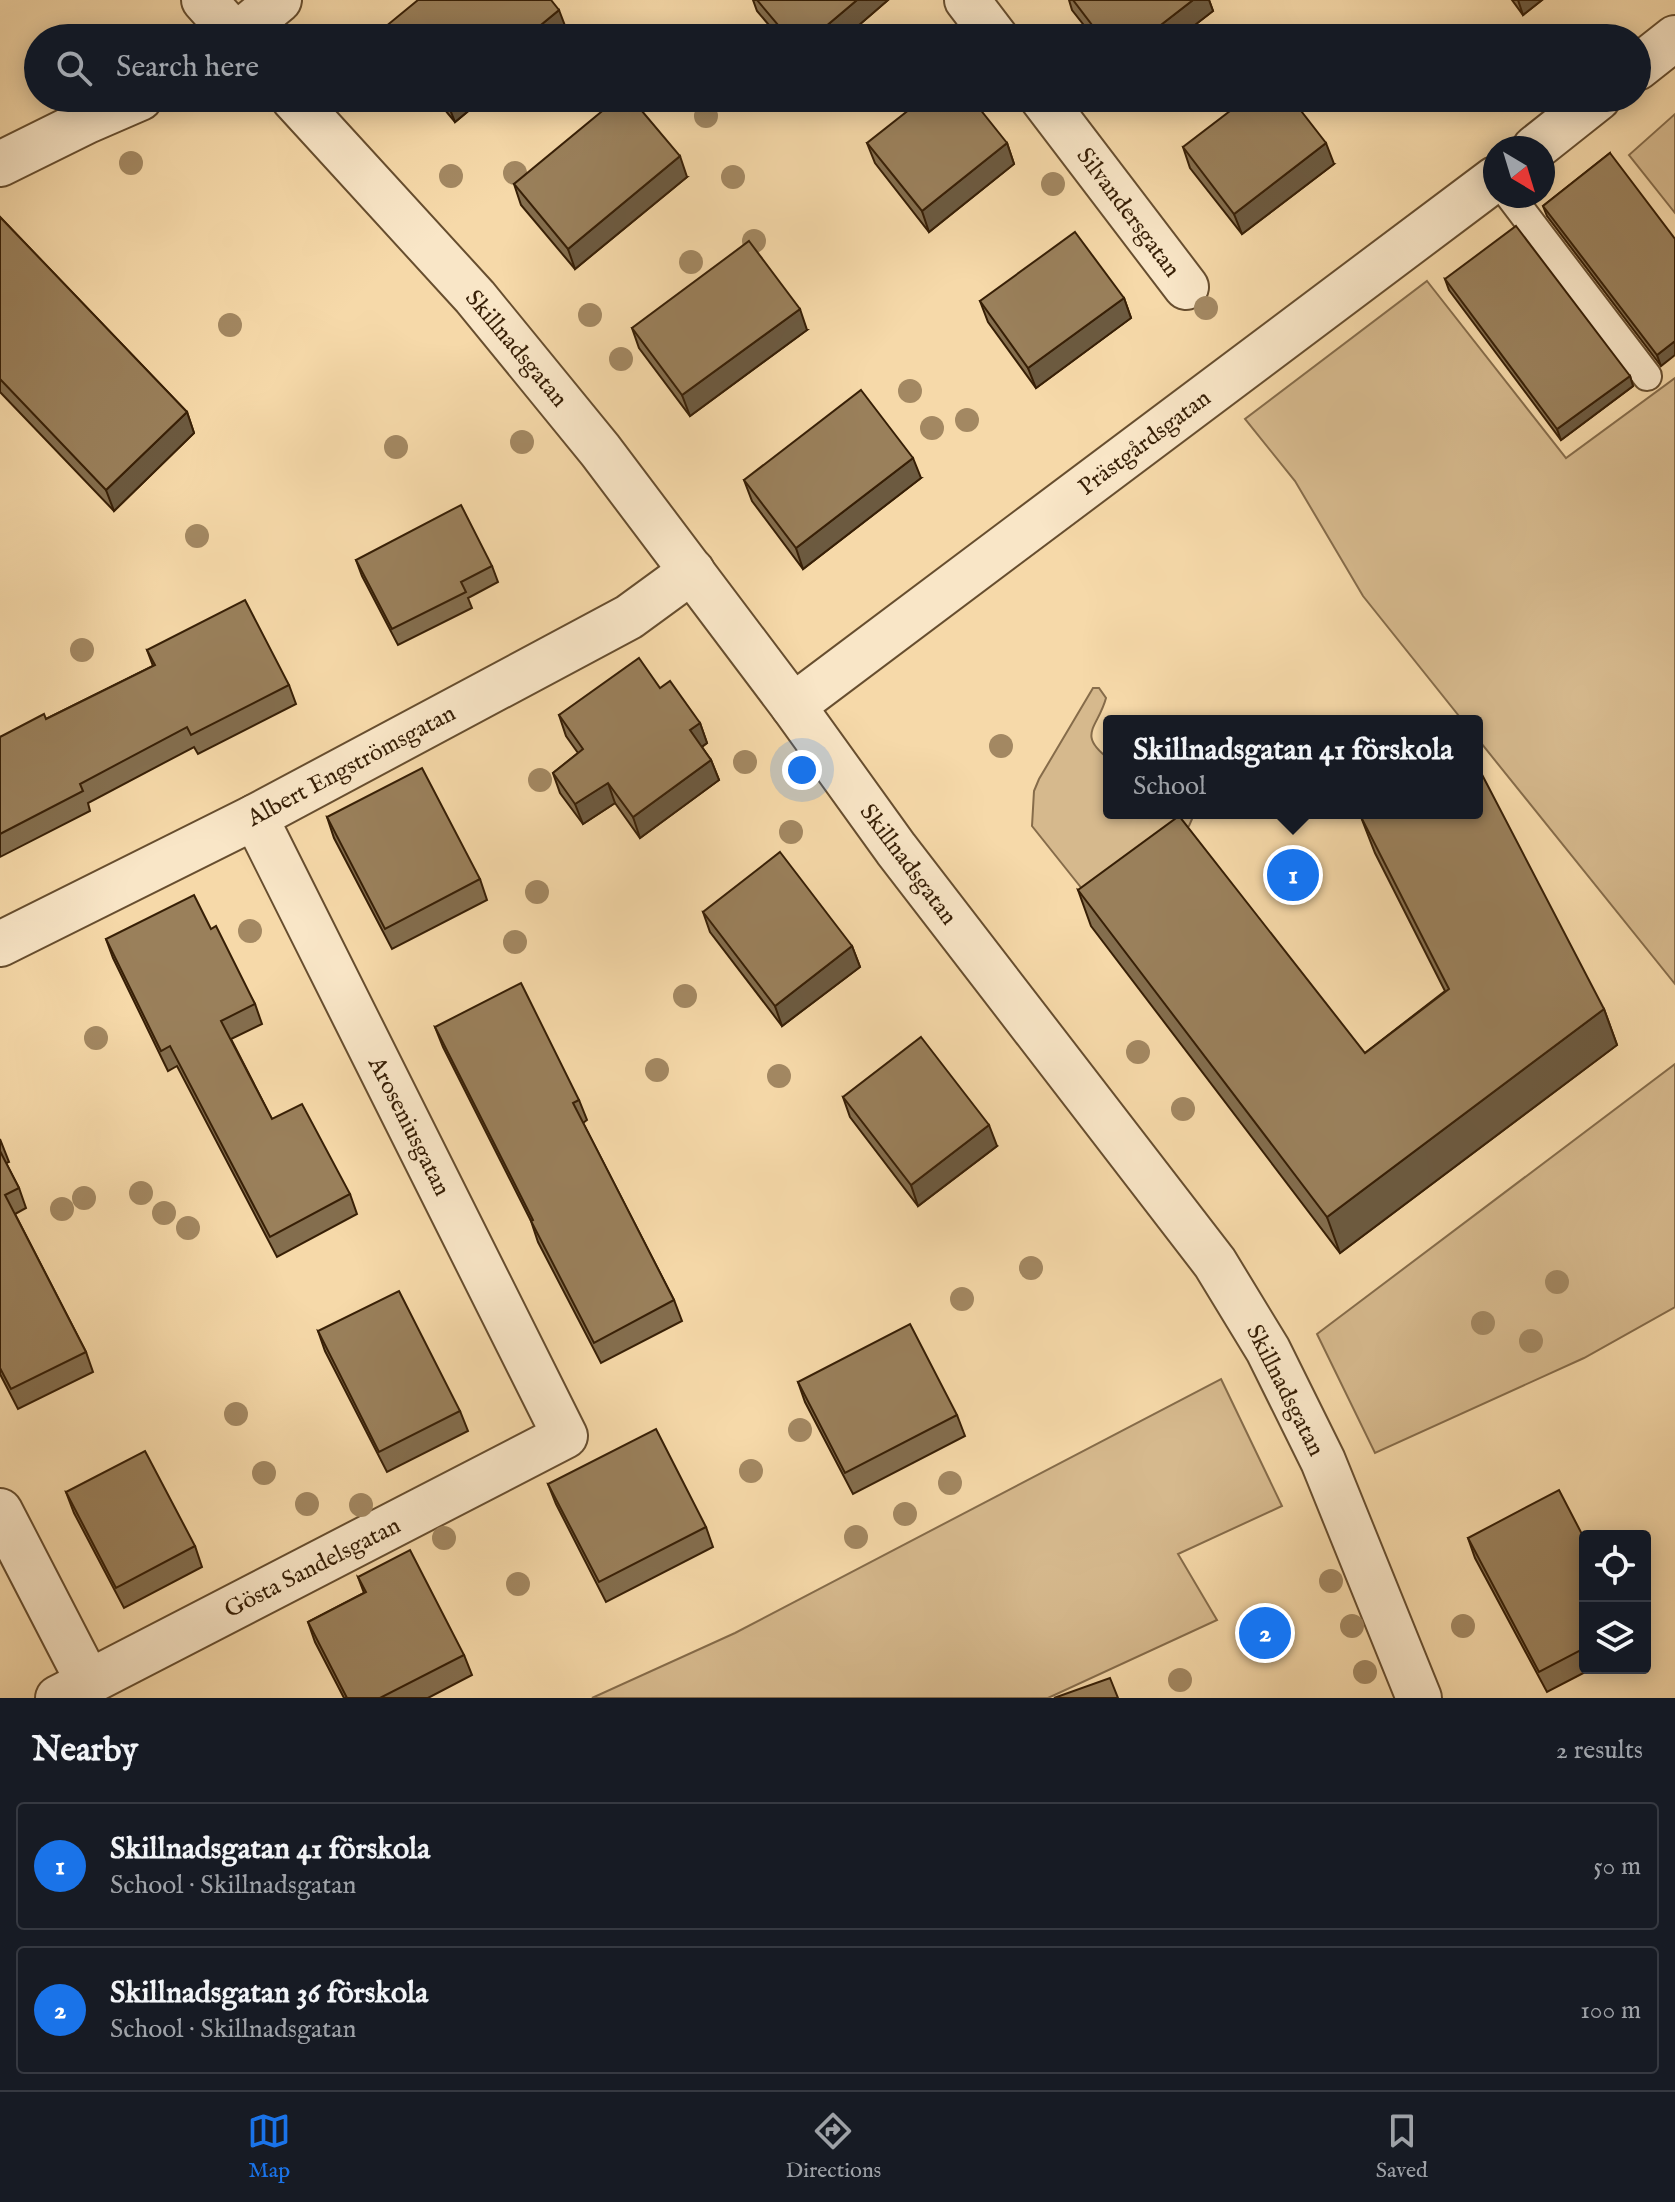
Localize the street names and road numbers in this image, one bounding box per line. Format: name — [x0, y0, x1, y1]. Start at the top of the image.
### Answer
street label: Silvandersgatan — [1069, 142, 1187, 284]
street label: Skillnadsgatan — [458, 284, 574, 414]
street label: Prästgårdsgatan — [1072, 383, 1217, 503]
street label: Albert Engströmsgatan — [241, 698, 461, 835]
street label: Skillnadsgatan — [852, 798, 964, 932]
street label: Aroseniusgatan — [360, 1051, 457, 1202]
street label: Skillnadsgatan — [1238, 1320, 1331, 1462]
street label: Gösta Sandelsgatan — [219, 1511, 406, 1626]

